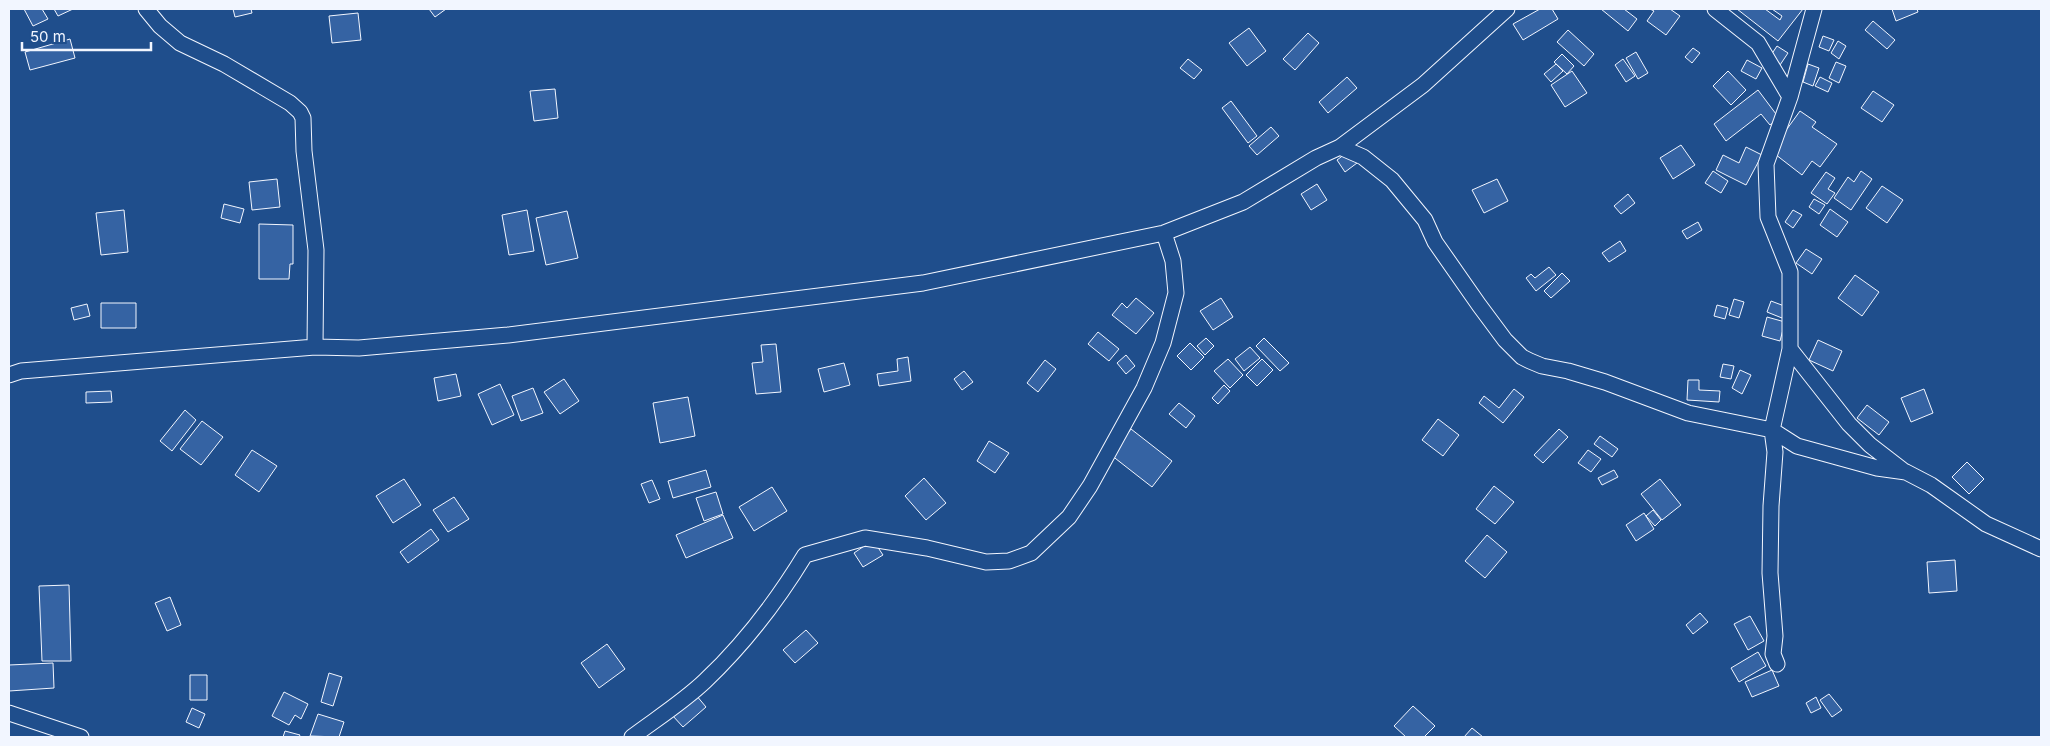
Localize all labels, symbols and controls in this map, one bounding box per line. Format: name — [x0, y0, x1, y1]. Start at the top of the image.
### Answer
scale bar — [22, 20, 151, 52]
text: 50 m — [30, 27, 66, 46]

